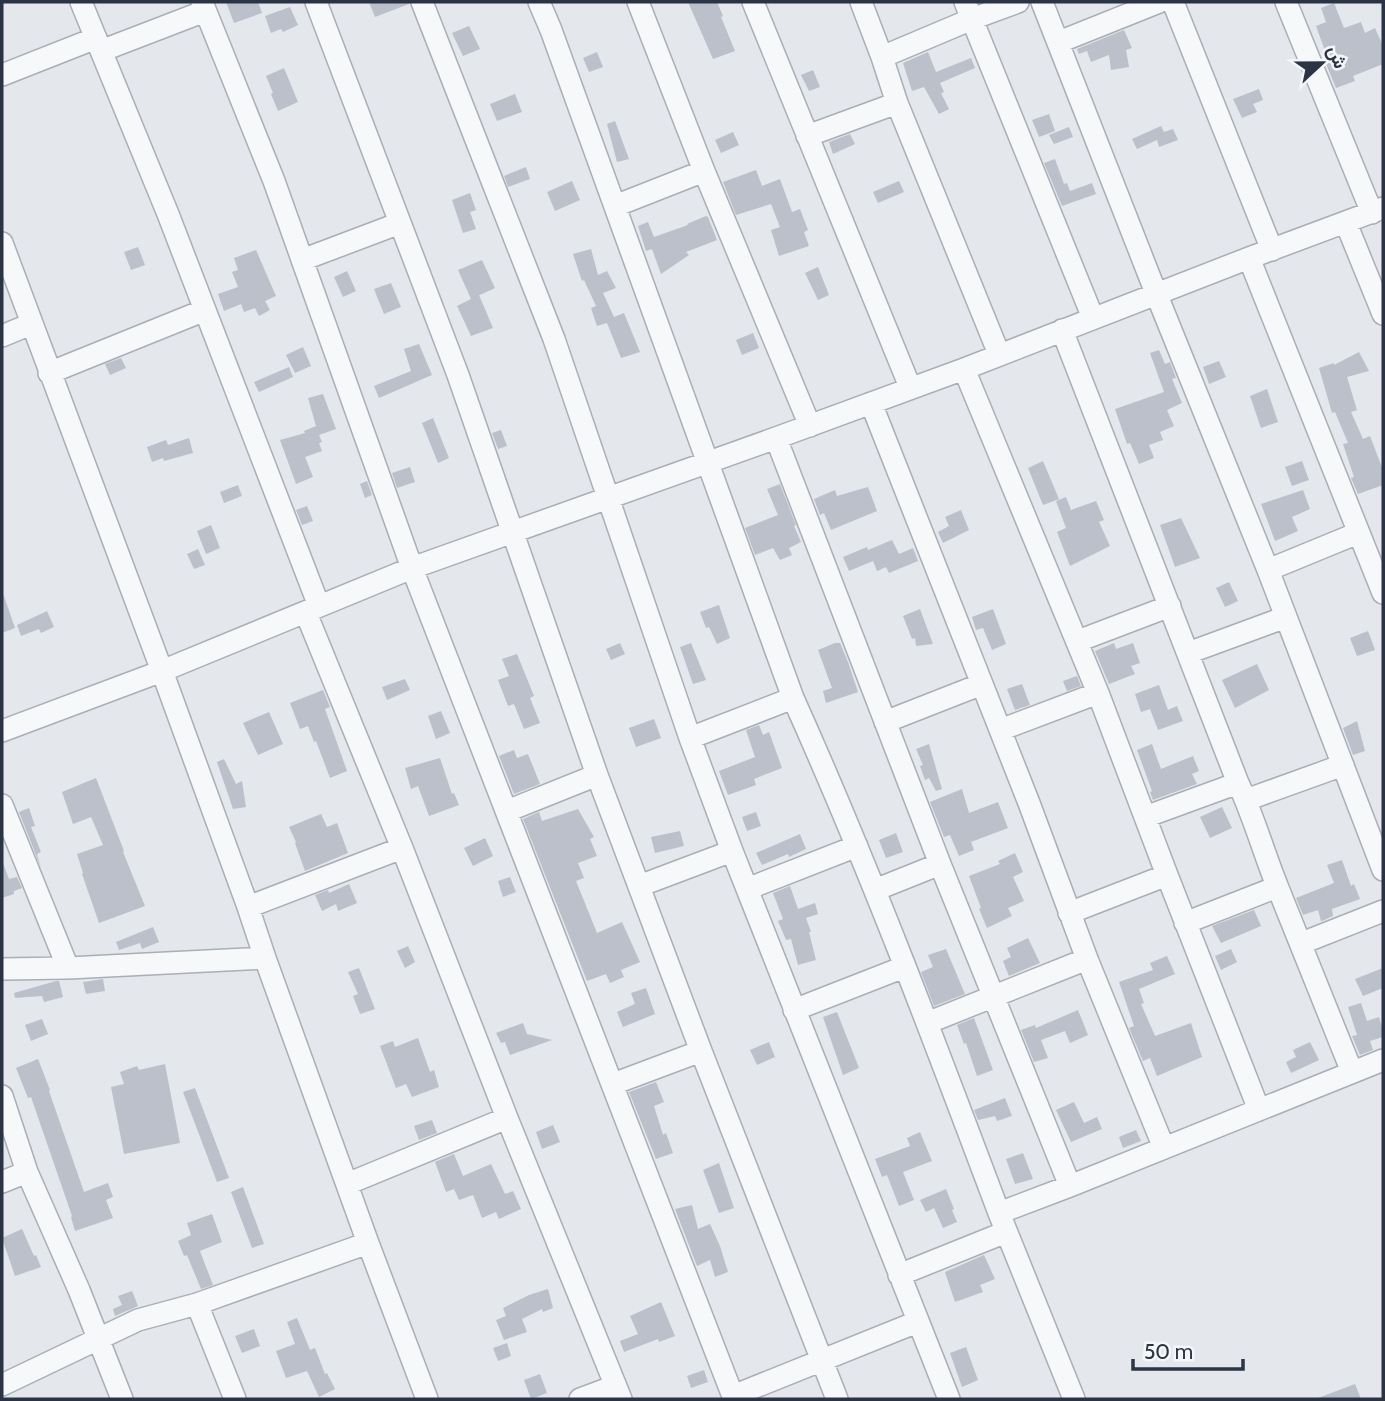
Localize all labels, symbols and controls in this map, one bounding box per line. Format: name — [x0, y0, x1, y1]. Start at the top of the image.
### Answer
north arrow — [1287, 28, 1357, 98]
text: ش — [1322, 42, 1352, 72]
scale bar — [1133, 1328, 1243, 1372]
text: 50 m — [1144, 1339, 1193, 1364]

